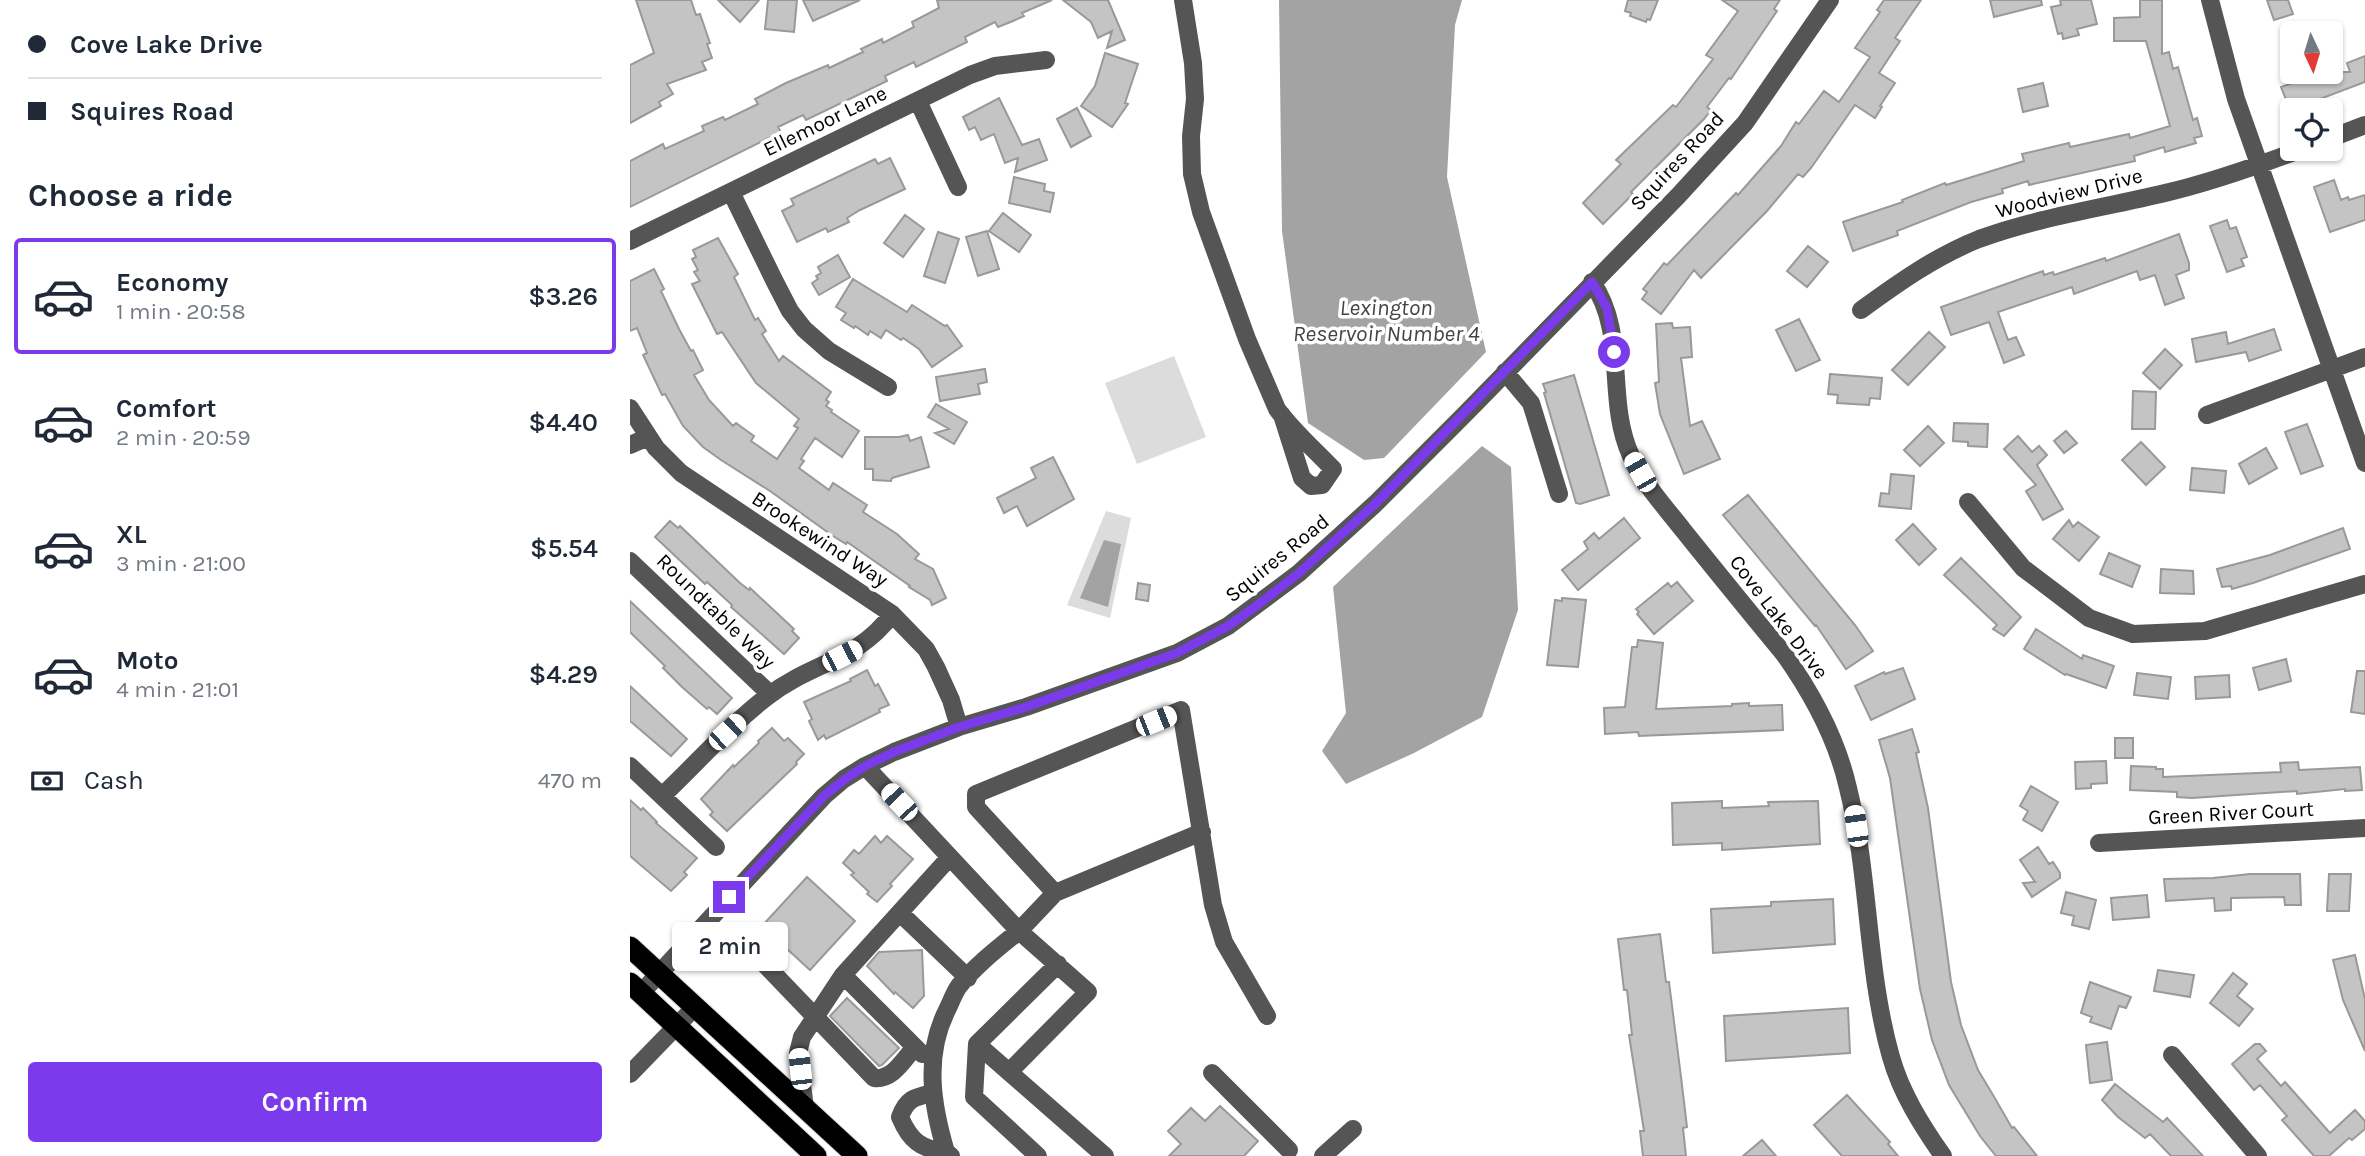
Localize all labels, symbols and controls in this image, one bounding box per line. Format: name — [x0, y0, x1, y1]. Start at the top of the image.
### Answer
north arrow — [2280, 21, 2343, 84]
map controls — [2280, 21, 2343, 161]
text: Cove Lake Drive — [70, 29, 263, 60]
street label: Ellemoor Lane — [759, 81, 891, 161]
text: Squires Road — [70, 96, 234, 127]
button: locate — [2280, 98, 2343, 161]
street label: Squires Road — [1625, 106, 1729, 216]
street label: Woodview Drive — [1993, 163, 2145, 223]
text: Choose a ride — [28, 177, 233, 214]
icon: car — [32, 265, 95, 328]
text: Economy — [116, 267, 228, 298]
text: $3.26 — [528, 281, 598, 312]
water label: Lexington Reservoir Number 4 — [1293, 294, 1480, 347]
text: 1 min · 20:58 — [116, 298, 246, 325]
route start — [1598, 336, 1630, 368]
icon: car — [32, 391, 95, 454]
text: Comfort — [116, 393, 217, 424]
text: $4.40 — [529, 407, 598, 438]
text: 2 min · 20:59 — [116, 424, 251, 451]
car — [1621, 449, 1660, 495]
street label: Brookewind Way — [748, 486, 893, 592]
street label: Squires Road — [1220, 509, 1334, 607]
icon: car — [32, 517, 95, 580]
text: XL — [116, 519, 147, 550]
text: $5.54 — [530, 533, 598, 564]
street label: Roundtable Way — [652, 548, 780, 674]
text: 3 min · 21:00 — [116, 550, 246, 577]
street label: Cove Lake Drive — [1725, 550, 1833, 684]
car — [819, 637, 866, 675]
icon: car — [32, 643, 95, 706]
text: Moto — [116, 645, 178, 676]
text: $4.29 — [529, 659, 598, 690]
text: 4 min · 21:01 — [116, 676, 239, 703]
car — [1133, 703, 1180, 739]
car — [705, 710, 750, 754]
icon: cash — [28, 762, 66, 800]
text: Cash — [84, 765, 144, 796]
text: 470 m — [538, 767, 602, 794]
car — [877, 779, 922, 825]
street label: Green River Court — [2148, 797, 2315, 829]
car — [1843, 804, 1870, 848]
route end — [713, 881, 745, 913]
callout: 2 min — [671, 922, 787, 970]
text: 2 min — [699, 933, 761, 960]
car — [788, 1047, 813, 1091]
button: Confirm — [28, 1062, 602, 1142]

